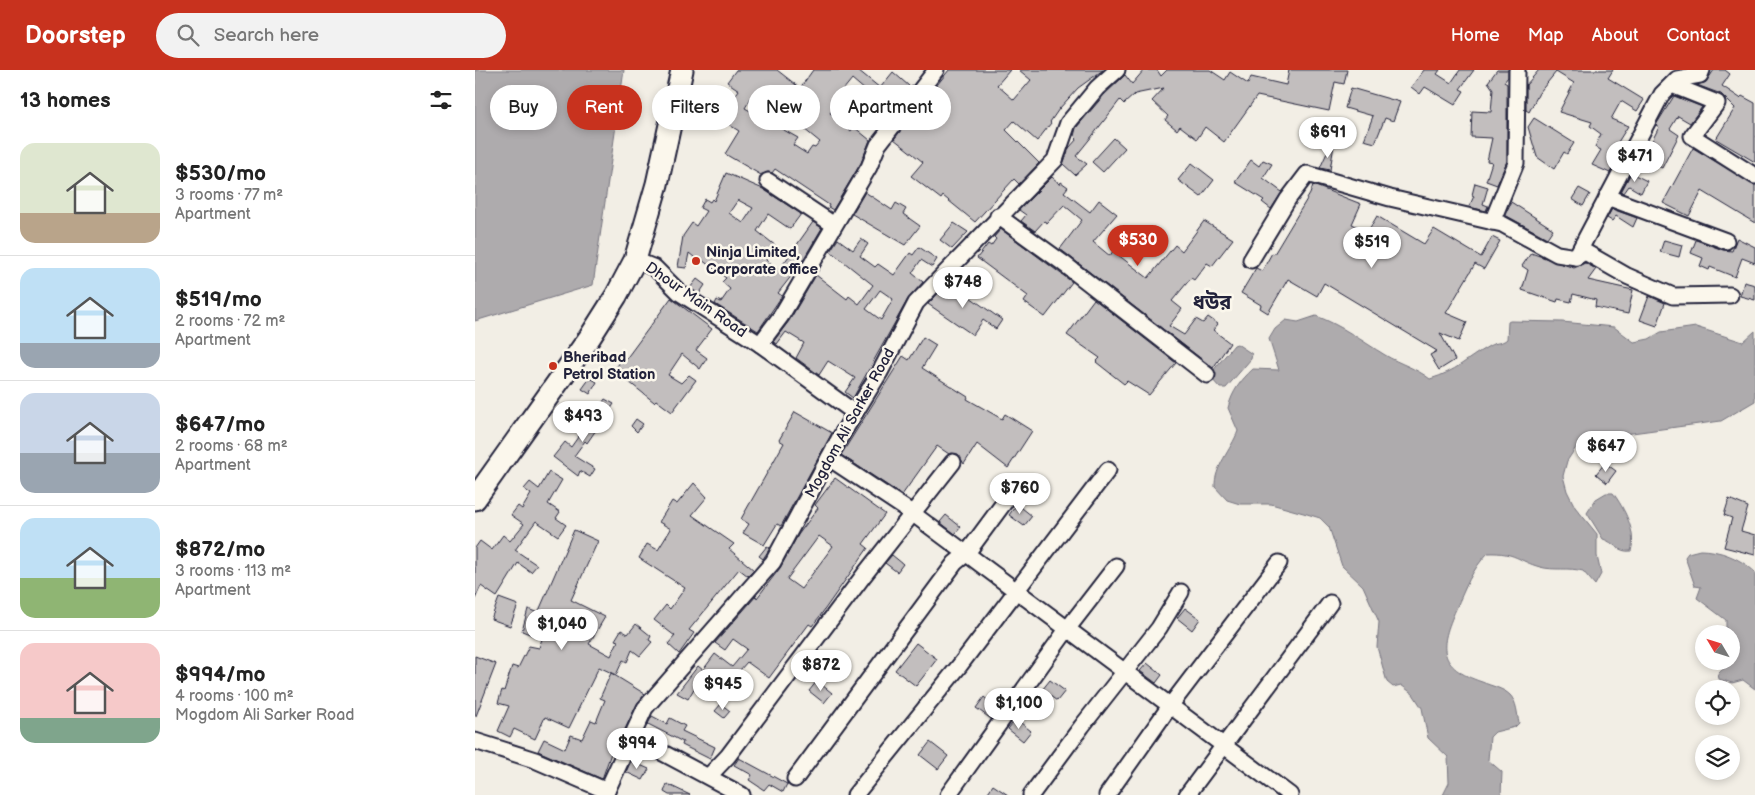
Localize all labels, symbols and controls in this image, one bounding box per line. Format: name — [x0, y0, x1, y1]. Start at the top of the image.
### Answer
search box — [156, 13, 506, 58]
text: Doorstep — [25, 21, 126, 50]
icon: search — [174, 21, 202, 49]
text: Search here — [214, 24, 319, 47]
text: Home — [1451, 25, 1500, 46]
text: Map — [1528, 25, 1564, 46]
text: About — [1592, 25, 1639, 46]
text: Contact — [1667, 25, 1730, 46]
chip: Buy — [490, 85, 557, 130]
chip: Rent — [567, 85, 642, 130]
chip: Filters — [652, 85, 738, 130]
chip: New — [748, 85, 820, 130]
chip: Apartment — [830, 85, 951, 130]
icon: filters — [427, 86, 455, 114]
text: 13 homes — [20, 88, 111, 113]
pin: $691 — [1298, 116, 1358, 159]
text: $691 — [1310, 123, 1346, 142]
pin: $471 — [1605, 140, 1665, 183]
text: $471 — [1617, 147, 1653, 166]
text: $530/mo — [175, 161, 266, 186]
icon: home — [60, 163, 120, 223]
text: 3 rooms · 77 m² — [175, 186, 283, 205]
text: Apartment — [175, 205, 251, 224]
pin: $530 — [1108, 224, 1168, 267]
pin: $519 — [1342, 226, 1402, 269]
text: $530 — [1118, 231, 1158, 250]
text: $519 — [1354, 233, 1390, 252]
place label: Ninja Limited, Corporate office — [706, 243, 819, 279]
marker: Ninja Limited, Corporate office — [690, 255, 702, 267]
street label: Dhour Main Road — [642, 258, 750, 342]
pin: $748 — [933, 266, 993, 309]
text: $748 — [944, 273, 982, 292]
text: $519/mo — [175, 287, 262, 312]
icon: home — [60, 288, 120, 348]
district label: ধউর — [1193, 290, 1232, 315]
text: 2 rooms · 72 m² — [175, 312, 285, 331]
text: Apartment — [175, 331, 251, 350]
street label: Mogdom Ali Sarker Road — [801, 345, 899, 501]
place label: Bheribad Petrol Station — [563, 348, 655, 384]
marker: Bheribad Petrol Station — [547, 360, 559, 372]
pin: $493 — [553, 400, 613, 443]
text: $493 — [564, 407, 602, 426]
text: $647/mo — [175, 412, 265, 437]
icon: home — [60, 413, 120, 473]
pin: $647 — [1576, 430, 1636, 473]
text: 2 rooms · 68 m² — [175, 437, 288, 456]
text: $647 — [1587, 437, 1625, 456]
text: Apartment — [175, 456, 251, 475]
pin: $760 — [990, 472, 1050, 515]
text: $760 — [1001, 479, 1039, 498]
text: $872/mo — [175, 537, 265, 562]
icon: home — [60, 538, 120, 598]
text: 3 rooms · 113 m² — [175, 562, 291, 581]
text: Apartment — [175, 581, 251, 600]
pin: $1,040 — [521, 608, 603, 651]
text: $1,040 — [537, 615, 587, 634]
north arrow — [1695, 625, 1740, 670]
map controls — [1695, 625, 1740, 780]
pin: $872 — [791, 650, 851, 692]
text: $872 — [802, 656, 840, 675]
text: $994/mo — [175, 662, 266, 687]
icon: home — [60, 663, 120, 723]
pin: $945 — [693, 668, 753, 711]
text: $945 — [704, 675, 742, 694]
button: locate — [1695, 680, 1740, 725]
text: 4 rooms · 100 m² — [175, 687, 294, 706]
pin: $1,100 — [978, 688, 1060, 730]
text: $1,100 — [995, 694, 1043, 713]
text: Mogdom Ali Sarker Road — [175, 706, 354, 725]
pin: $994 — [607, 728, 667, 770]
text: $994 — [618, 734, 656, 753]
button: layers — [1695, 735, 1740, 780]

